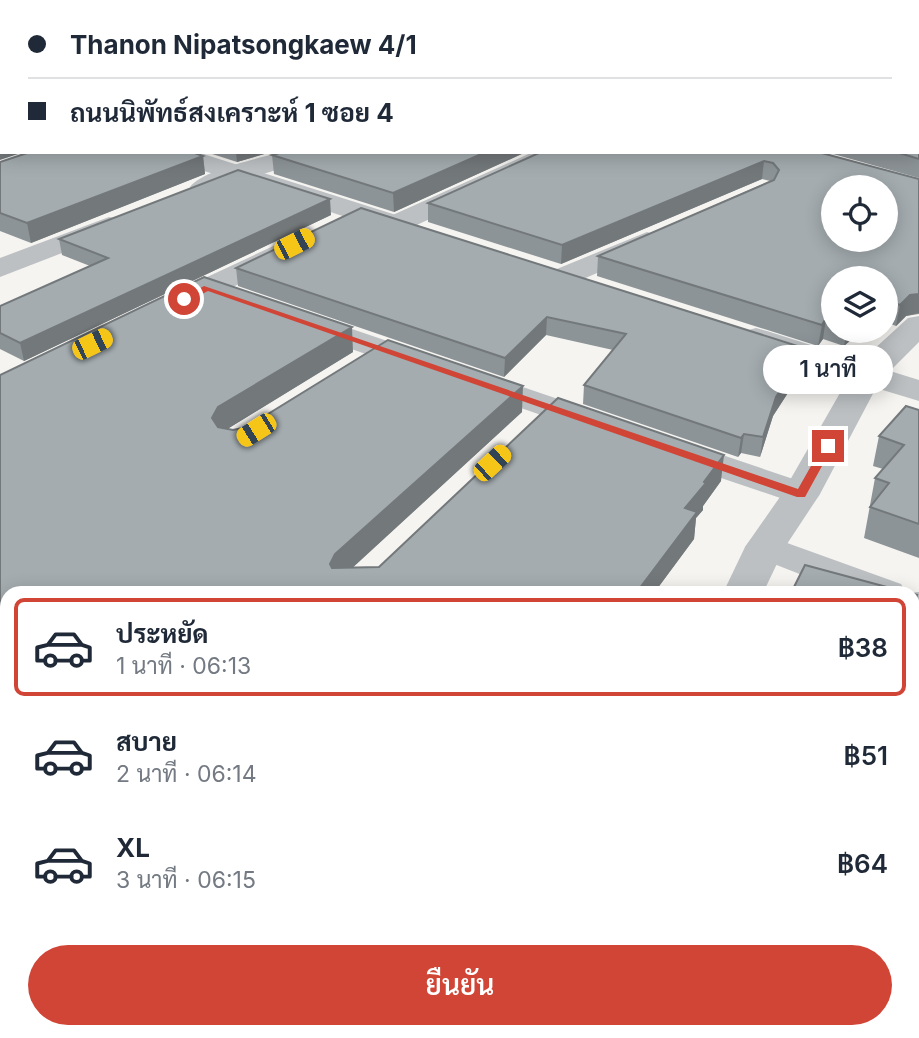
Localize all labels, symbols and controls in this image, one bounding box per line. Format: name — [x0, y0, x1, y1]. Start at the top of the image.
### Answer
text: Thanon Nipatsongkaew 4/1 — [70, 29, 417, 60]
text: ถนนนิพัทธ์สงเคราะห์ 1 ซอย 4 — [70, 97, 394, 128]
map controls — [821, 175, 898, 343]
button: locate — [821, 175, 898, 252]
car — [271, 225, 318, 263]
button: layers — [821, 266, 898, 343]
route start — [168, 283, 200, 315]
car — [69, 325, 116, 363]
callout: 1 นาที — [763, 344, 893, 394]
text: 1 นาที — [799, 355, 857, 383]
car — [233, 410, 280, 450]
route end — [812, 430, 844, 462]
car — [470, 441, 515, 485]
icon: car — [32, 616, 95, 679]
text: ประหยัด — [116, 618, 209, 649]
text: ฿38 — [838, 632, 888, 663]
text: 1 นาที · 06:13 — [116, 652, 251, 680]
icon: car — [32, 724, 95, 787]
text: สบาย — [116, 726, 177, 757]
text: ฿51 — [844, 740, 888, 771]
text: 2 นาที · 06:14 — [116, 760, 257, 788]
icon: car — [32, 832, 95, 895]
text: XL — [116, 832, 150, 863]
text: ฿64 — [837, 848, 888, 879]
text: 3 นาที · 06:15 — [116, 866, 256, 894]
button: ยืนยัน — [28, 945, 892, 1025]

